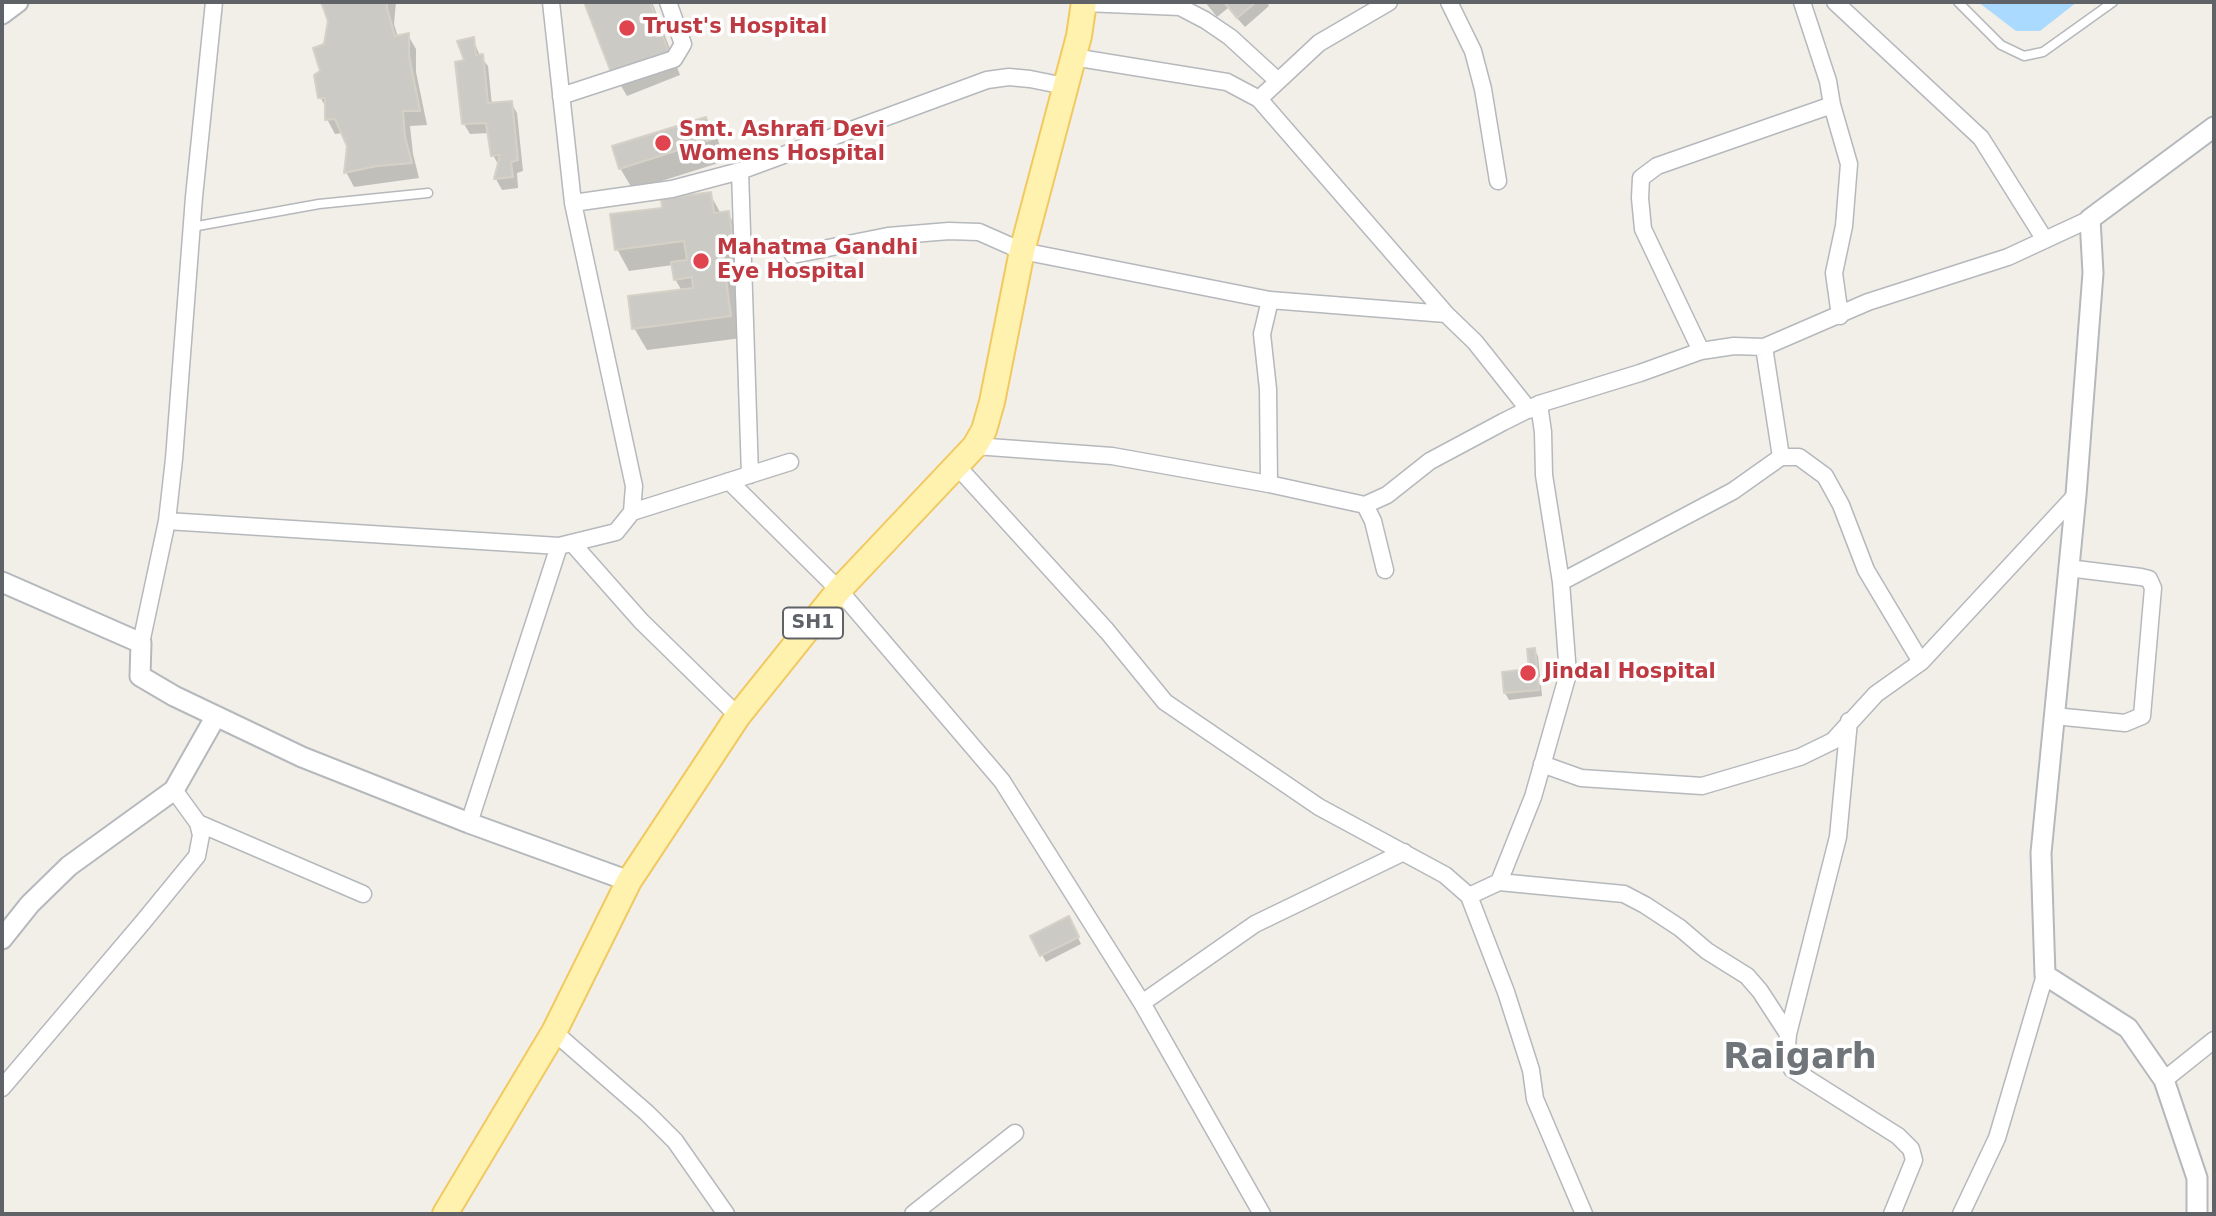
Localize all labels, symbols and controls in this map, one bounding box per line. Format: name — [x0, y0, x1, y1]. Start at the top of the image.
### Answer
place label: Trust's Hospital — [643, 15, 827, 41]
marker: Trust's Hospital — [617, 18, 637, 38]
place label: Smt. Ashrafi Devi Womens Hospital — [679, 118, 885, 168]
marker: Smt. Ashrafi Devi Womens Hospital — [653, 133, 673, 153]
place label: Mahatma Gandhi Eye Hospital — [717, 236, 918, 286]
marker: Mahatma Gandhi Eye Hospital — [691, 251, 711, 271]
road number: SH1 — [783, 608, 843, 638]
place label: Jindal Hospital — [1544, 660, 1716, 686]
marker: Jindal Hospital — [1518, 663, 1538, 683]
district label: Raigarh — [1723, 1038, 1877, 1080]

